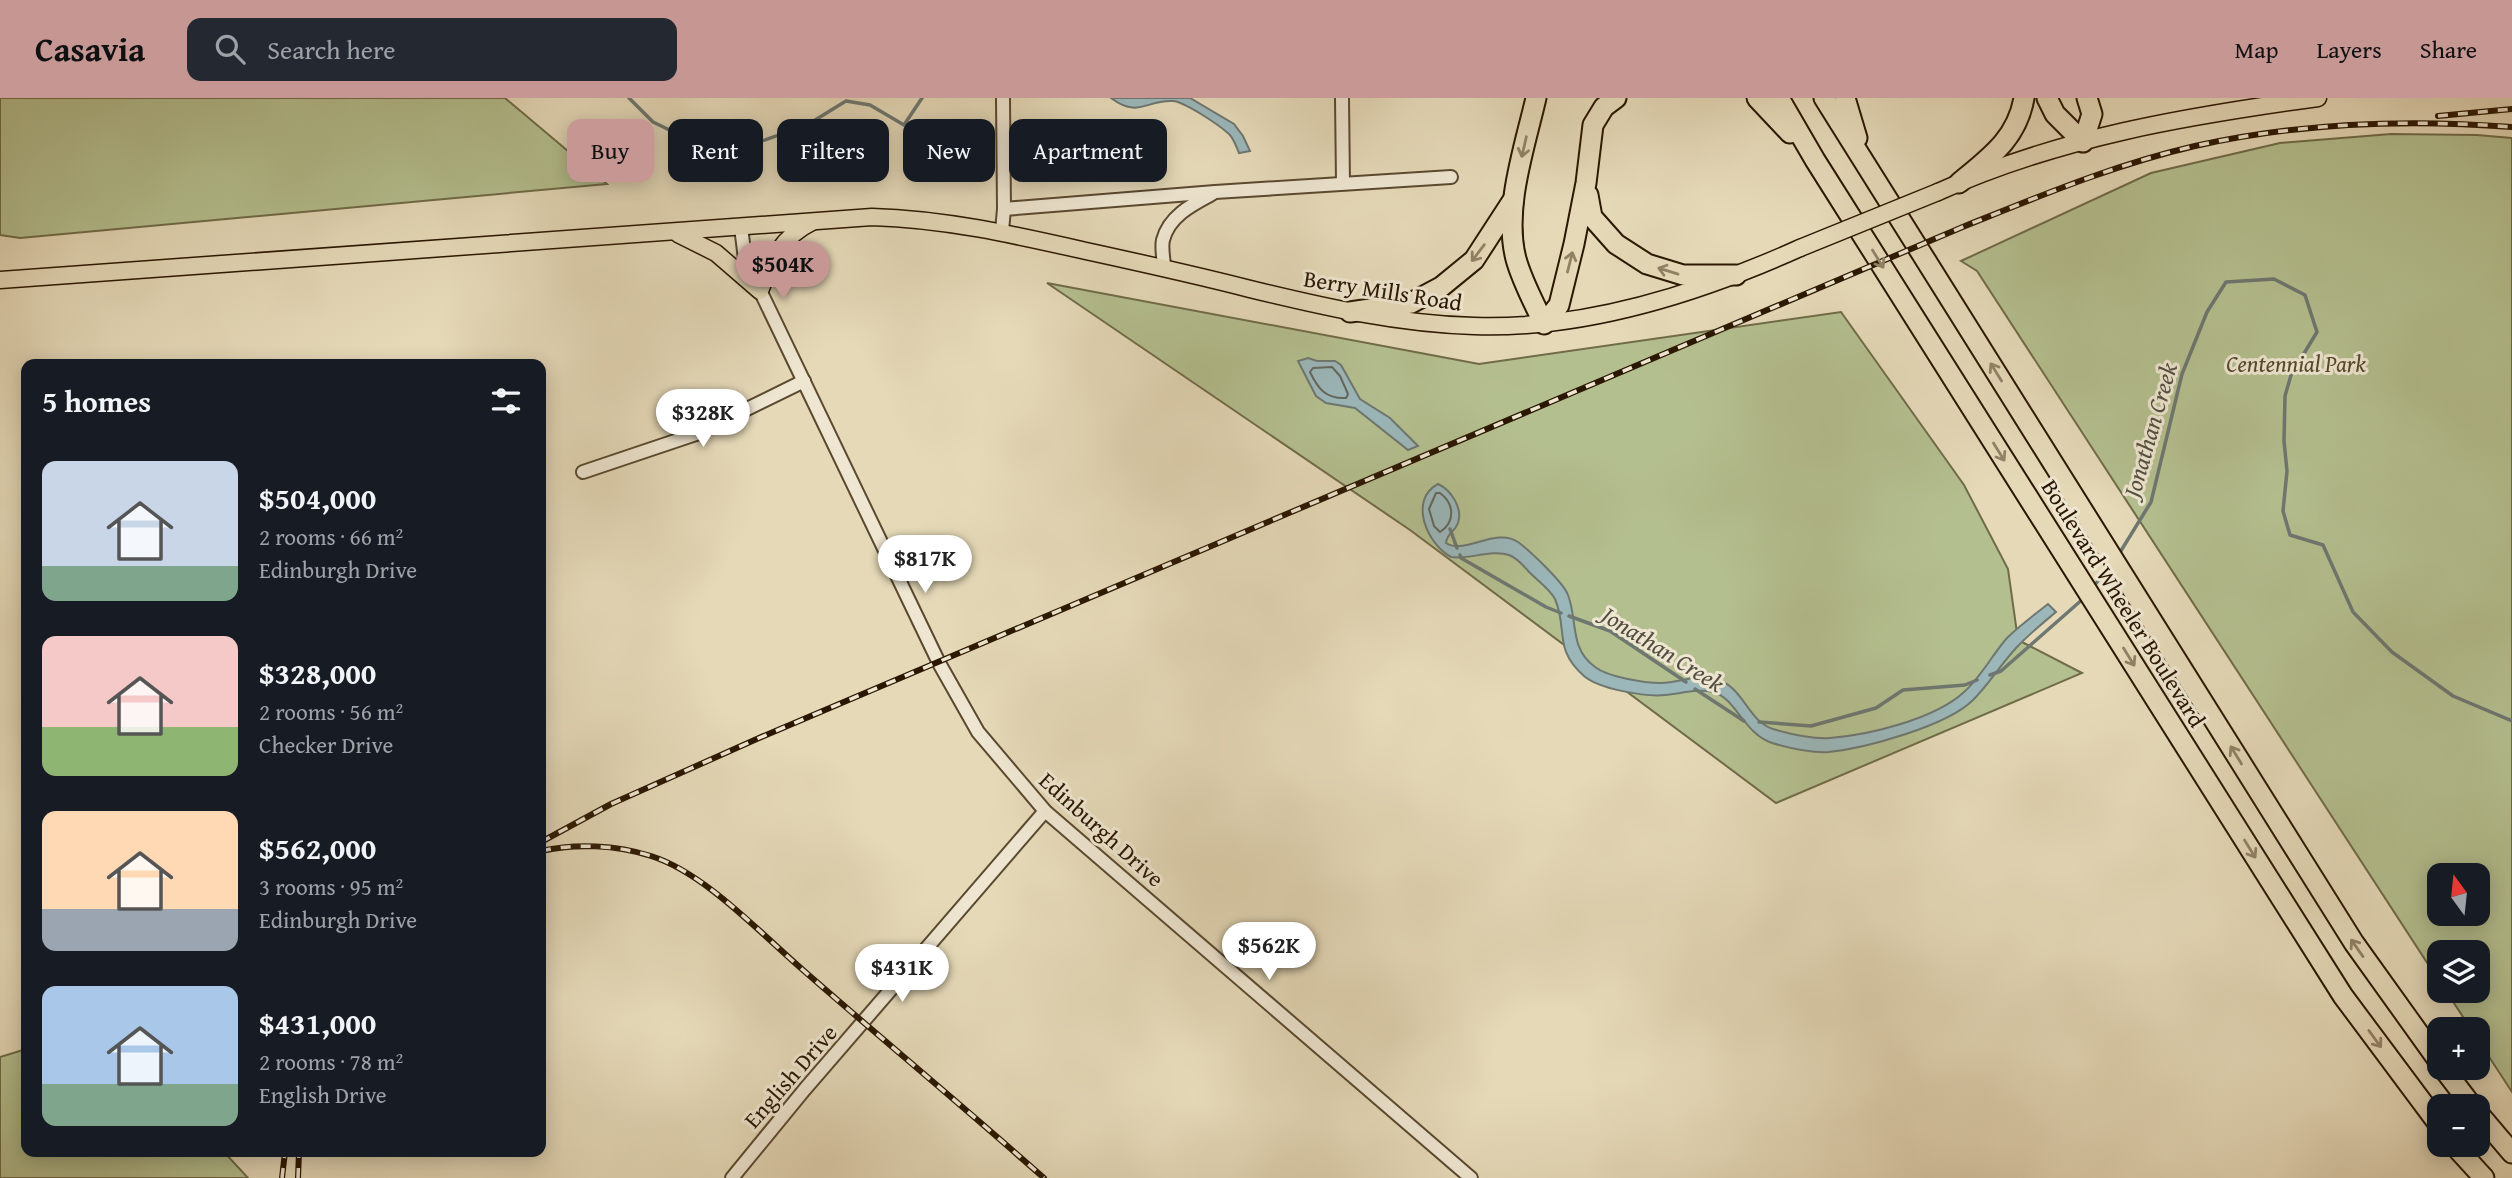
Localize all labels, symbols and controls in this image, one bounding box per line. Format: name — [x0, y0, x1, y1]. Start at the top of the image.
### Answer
search box — [187, 18, 677, 81]
text: Casavia — [35, 25, 145, 73]
icon: search — [211, 30, 249, 68]
text: Search here — [267, 30, 396, 69]
text: Map — [2235, 32, 2278, 67]
text: Layers — [2316, 32, 2382, 67]
text: Share — [2420, 32, 2477, 67]
chip: Buy — [567, 119, 654, 182]
chip: Rent — [668, 119, 763, 182]
chip: Filters — [777, 119, 889, 182]
chip: New — [903, 119, 995, 182]
chip: Apartment — [1009, 119, 1167, 182]
one-way arrow — [1517, 135, 1531, 158]
pin: $504K — [734, 242, 832, 301]
one-way arrow — [1471, 243, 1485, 262]
text: $504K — [752, 247, 814, 280]
one-way arrow — [1871, 249, 1885, 269]
one-way arrow — [1564, 252, 1577, 274]
street label: Berry Mills Road — [1301, 261, 1465, 319]
one-way arrow — [1658, 263, 1680, 276]
park label: Centennial Park — [2226, 347, 2366, 380]
water label: Jonathan Creek — [2113, 358, 2186, 505]
one-way arrow — [1988, 363, 2002, 383]
text: 5 homes — [42, 379, 151, 423]
icon: filters — [487, 382, 525, 420]
pin: $328K — [654, 390, 752, 449]
text: $328K — [672, 395, 734, 428]
one-way arrow — [1993, 441, 2007, 461]
street label: Boulevard Wheeler Boulevard — [2034, 473, 2214, 734]
text: $504,000 — [259, 476, 376, 520]
icon: home — [98, 489, 182, 573]
text: 2 rooms · 66 m² — [259, 520, 403, 553]
pin: $817K — [876, 536, 974, 595]
text: $817K — [894, 541, 956, 574]
text: Edinburgh Drive — [259, 553, 417, 586]
water label: Jonathan Creek — [1592, 595, 1731, 701]
one-way arrow — [2122, 646, 2136, 666]
text: $328,000 — [259, 651, 376, 695]
icon: home — [98, 664, 182, 748]
text: 2 rooms · 56 m² — [259, 695, 403, 728]
text: Checker Drive — [259, 728, 393, 761]
one-way arrow — [2228, 746, 2242, 766]
street label: Edinburgh Drive — [1032, 764, 1172, 894]
text: $562,000 — [259, 826, 376, 870]
icon: home — [98, 839, 182, 923]
one-way arrow — [2243, 839, 2258, 858]
north arrow — [2427, 863, 2490, 926]
map controls — [2427, 863, 2490, 1157]
text: 3 rooms · 95 m² — [259, 870, 403, 903]
text: Edinburgh Drive — [259, 903, 417, 936]
pin: $562K — [1220, 922, 1318, 982]
text: $562K — [1238, 928, 1300, 961]
one-way arrow — [2350, 939, 2364, 958]
button: layers — [2427, 940, 2490, 1003]
pin: $431K — [853, 944, 951, 1004]
text: $431K — [871, 950, 933, 983]
text: $431,000 — [259, 1001, 376, 1045]
icon: home — [98, 1014, 182, 1098]
street label: English Drive — [736, 1017, 844, 1135]
button: + — [2427, 1017, 2490, 1080]
one-way arrow — [2368, 1029, 2383, 1048]
text: 2 rooms · 78 m² — [259, 1045, 403, 1078]
text: English Drive — [259, 1078, 387, 1111]
button: − — [2427, 1094, 2490, 1157]

